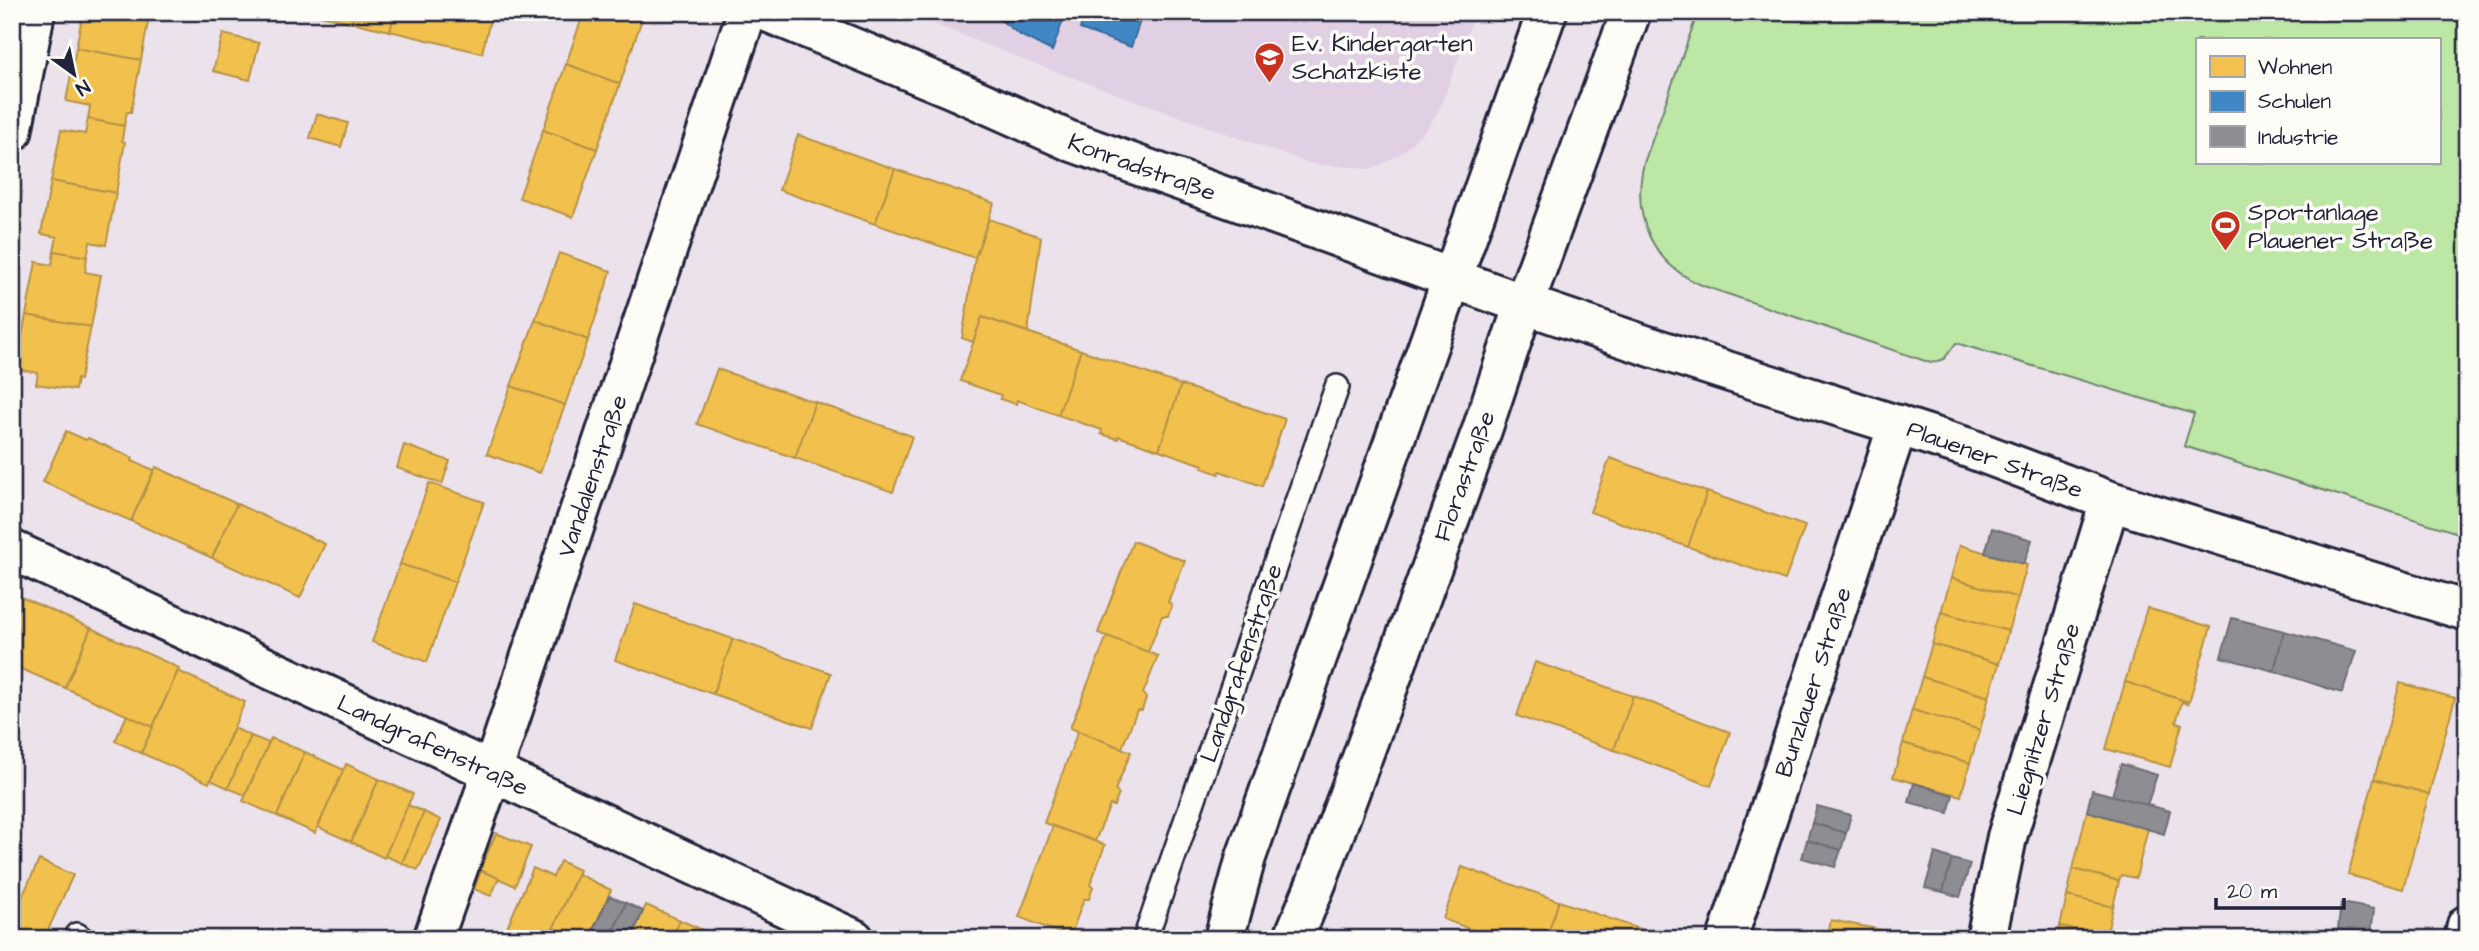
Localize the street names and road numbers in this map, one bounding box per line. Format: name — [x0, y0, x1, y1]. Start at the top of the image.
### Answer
street label: Konradstraße — [1063, 125, 1220, 210]
street label: Vandalenstraße — [549, 391, 637, 562]
street label: Florastraße — [1426, 406, 1504, 546]
street label: Plauener Straße — [1902, 412, 2087, 508]
street label: Landgrafenstraße — [1192, 560, 1293, 767]
street label: Bunzlauer Straße — [1767, 583, 1861, 782]
street label: Liegnitzer Straße — [1999, 619, 2090, 820]
street label: Landgrafenstraße — [331, 687, 534, 806]

